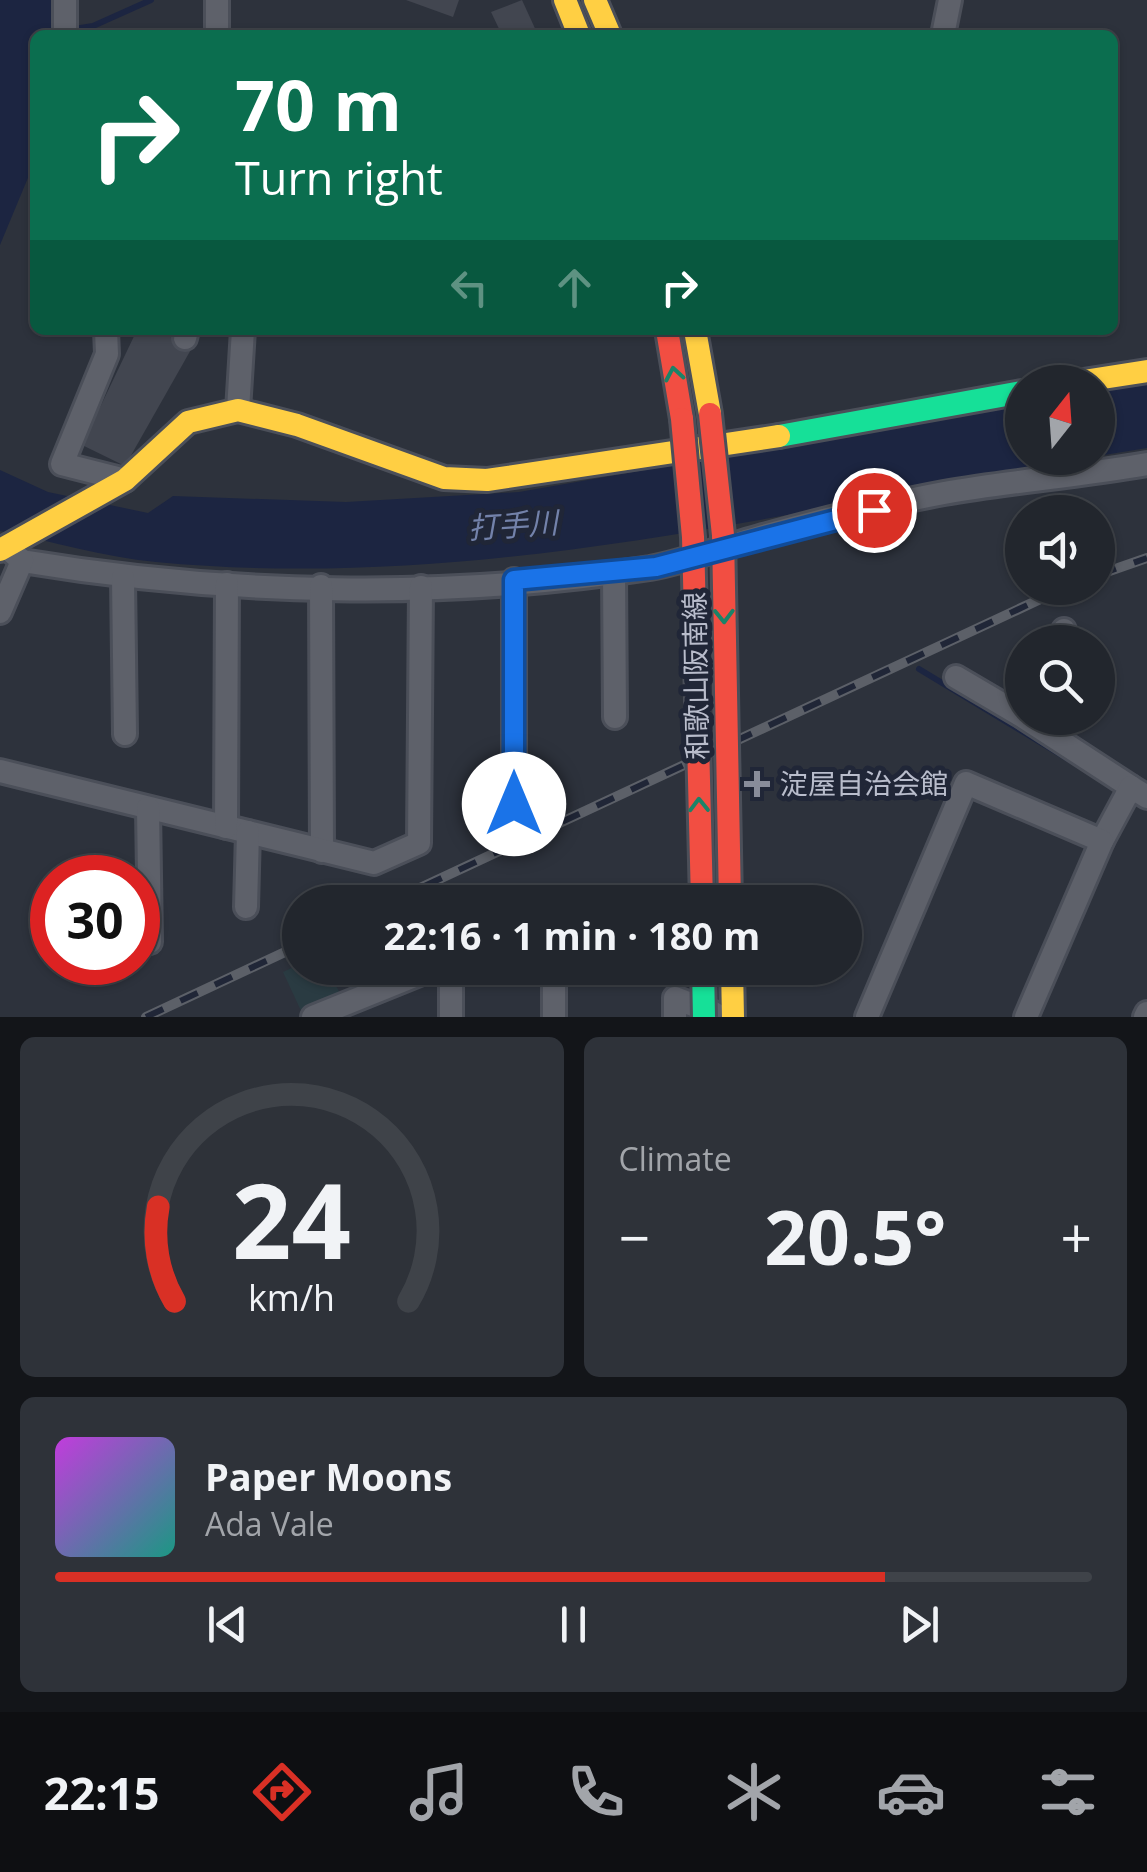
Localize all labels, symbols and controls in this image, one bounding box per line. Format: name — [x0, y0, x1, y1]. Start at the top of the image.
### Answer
text: 70 m — [235, 56, 402, 152]
icon: right — [70, 70, 200, 200]
text: Turn right — [235, 147, 443, 208]
icon: left — [442, 260, 497, 315]
icon: ahead — [547, 260, 602, 315]
icon: right — [652, 260, 707, 315]
north arrow — [1005, 365, 1115, 475]
map controls — [1005, 365, 1115, 735]
one-way arrow — [664, 366, 685, 383]
pin — [832, 468, 917, 553]
icon: arrive — [847, 483, 902, 538]
button: sound — [1005, 495, 1115, 605]
water label: 打手川 — [467, 501, 562, 548]
street label: 和歌山阪南線 — [675, 592, 715, 760]
one-way arrow — [714, 608, 735, 624]
button: search — [1005, 625, 1115, 735]
position arrow — [462, 752, 566, 856]
place label: 淀屋自治会館 — [780, 764, 948, 802]
marker: 淀屋自治会館 — [744, 771, 770, 797]
one-way arrow — [689, 797, 710, 813]
speed limit sign: 30 — [30, 855, 160, 985]
text: 22:16 · 1 min · 180 m — [384, 909, 760, 961]
text: Climate — [619, 1137, 732, 1180]
text: 24 — [232, 1148, 351, 1289]
text: 20.5° — [764, 1185, 946, 1287]
text: − — [619, 1199, 650, 1274]
text: + — [1061, 1199, 1092, 1274]
text: km/h — [248, 1273, 335, 1321]
text: Paper Moons — [205, 1450, 452, 1502]
text: Ada Vale — [205, 1502, 334, 1545]
icon: previous — [200, 1597, 255, 1652]
icon: pause — [546, 1597, 601, 1652]
icon: next — [892, 1597, 947, 1652]
icon: directions — [247, 1757, 317, 1827]
icon: music — [404, 1757, 474, 1827]
icon: phone — [561, 1757, 631, 1827]
icon: climate — [719, 1757, 789, 1827]
icon: car — [876, 1757, 946, 1827]
icon: filters — [1033, 1757, 1103, 1827]
text: 22:15 — [44, 1762, 159, 1823]

